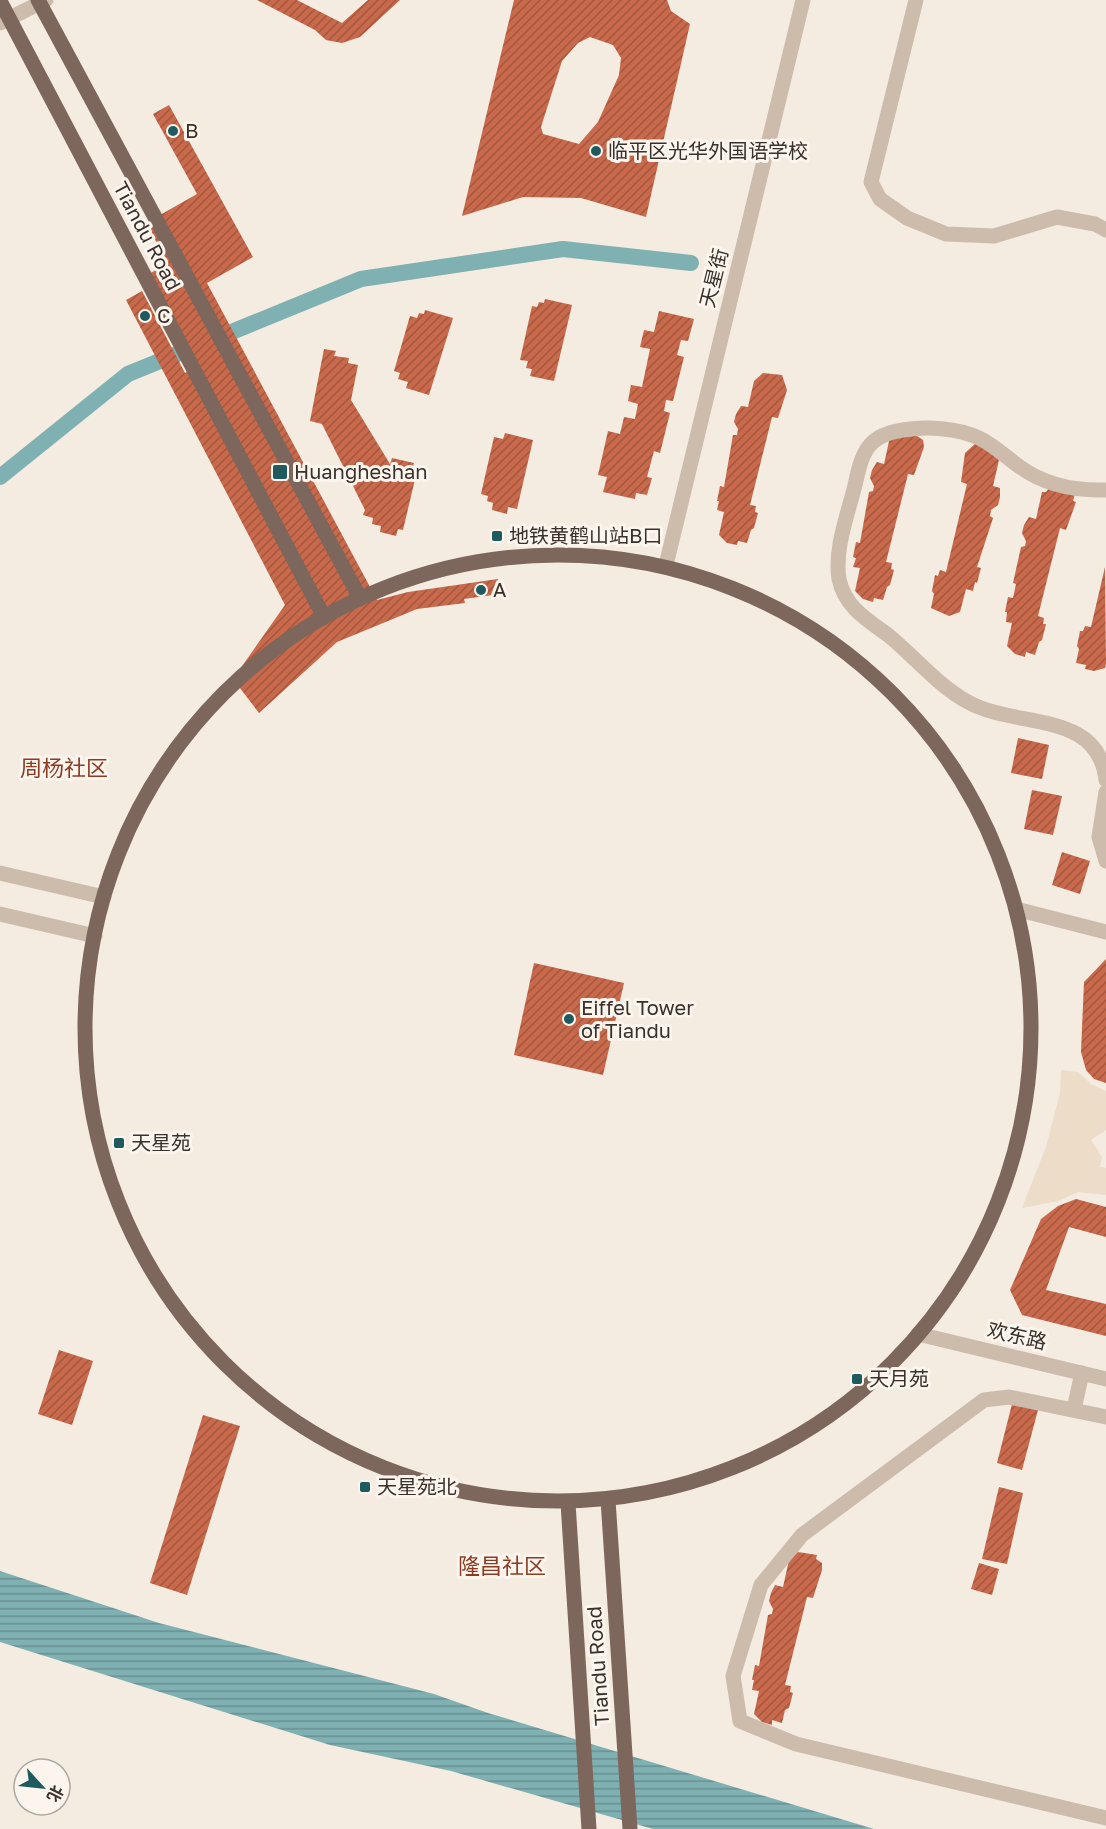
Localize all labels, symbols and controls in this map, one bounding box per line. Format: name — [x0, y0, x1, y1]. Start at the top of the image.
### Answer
place label: B — [185, 118, 198, 142]
marker: B — [166, 124, 180, 138]
place label: 临平区光华外国语学校 — [608, 138, 808, 162]
marker: 临平区光华外国语学校 — [589, 144, 603, 158]
street label: Tiandu Road — [109, 177, 187, 294]
street label: 天星街 — [694, 246, 732, 310]
place label: C — [157, 303, 171, 327]
marker: C — [138, 309, 152, 323]
place label: Huangheshan — [294, 459, 428, 483]
marker: Huangheshan — [271, 463, 289, 481]
place label: 地铁黄鹤山站B口 — [509, 523, 662, 547]
marker: 地铁黄鹤山站B口 — [490, 529, 504, 543]
place label: A — [493, 577, 506, 601]
marker: A — [474, 583, 488, 597]
district label: 周杨社区 — [20, 754, 108, 781]
place label: Eiffel Tower of Tiandu — [581, 995, 694, 1042]
marker: Eiffel Tower of Tiandu — [562, 1012, 576, 1026]
place label: 天星苑 — [131, 1130, 191, 1154]
marker: 天星苑 — [112, 1136, 126, 1150]
street label: 欢东路 — [985, 1317, 1049, 1353]
place label: 天月苑 — [869, 1366, 929, 1390]
marker: 天月苑 — [850, 1372, 864, 1386]
place label: 天星苑北 — [377, 1474, 457, 1498]
marker: 天星苑北 — [358, 1480, 372, 1494]
district label: 隆昌社区 — [458, 1552, 546, 1579]
street label: Tiandu Road — [581, 1605, 613, 1727]
north arrow — [12, 1757, 72, 1817]
text: 北 — [43, 1782, 68, 1805]

